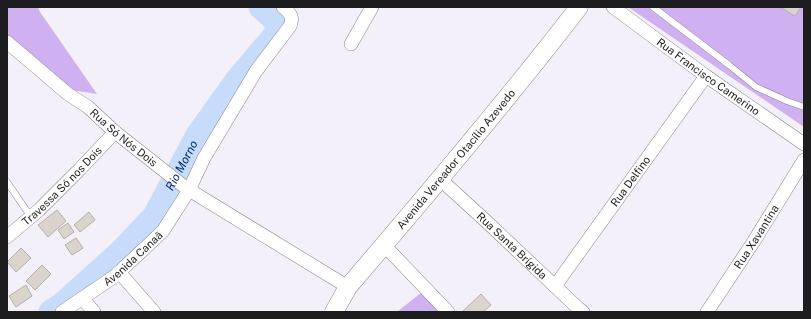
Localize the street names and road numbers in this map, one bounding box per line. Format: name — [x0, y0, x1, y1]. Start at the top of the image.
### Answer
street label: Rua Francisco Camerino — [655, 36, 762, 117]
street label: Avenida Vereador Otacílio Azevedo — [394, 87, 517, 231]
street label: Rua Só Nós Dois — [88, 106, 160, 169]
street label: Travessa Só nos Dois — [20, 144, 104, 228]
street label: Rua Delfino — [608, 154, 652, 209]
street label: Rua Xavantina — [731, 203, 781, 271]
street label: Rua Santa Brígida — [474, 210, 549, 281]
street label: Avenida Canaã — [101, 229, 165, 288]

